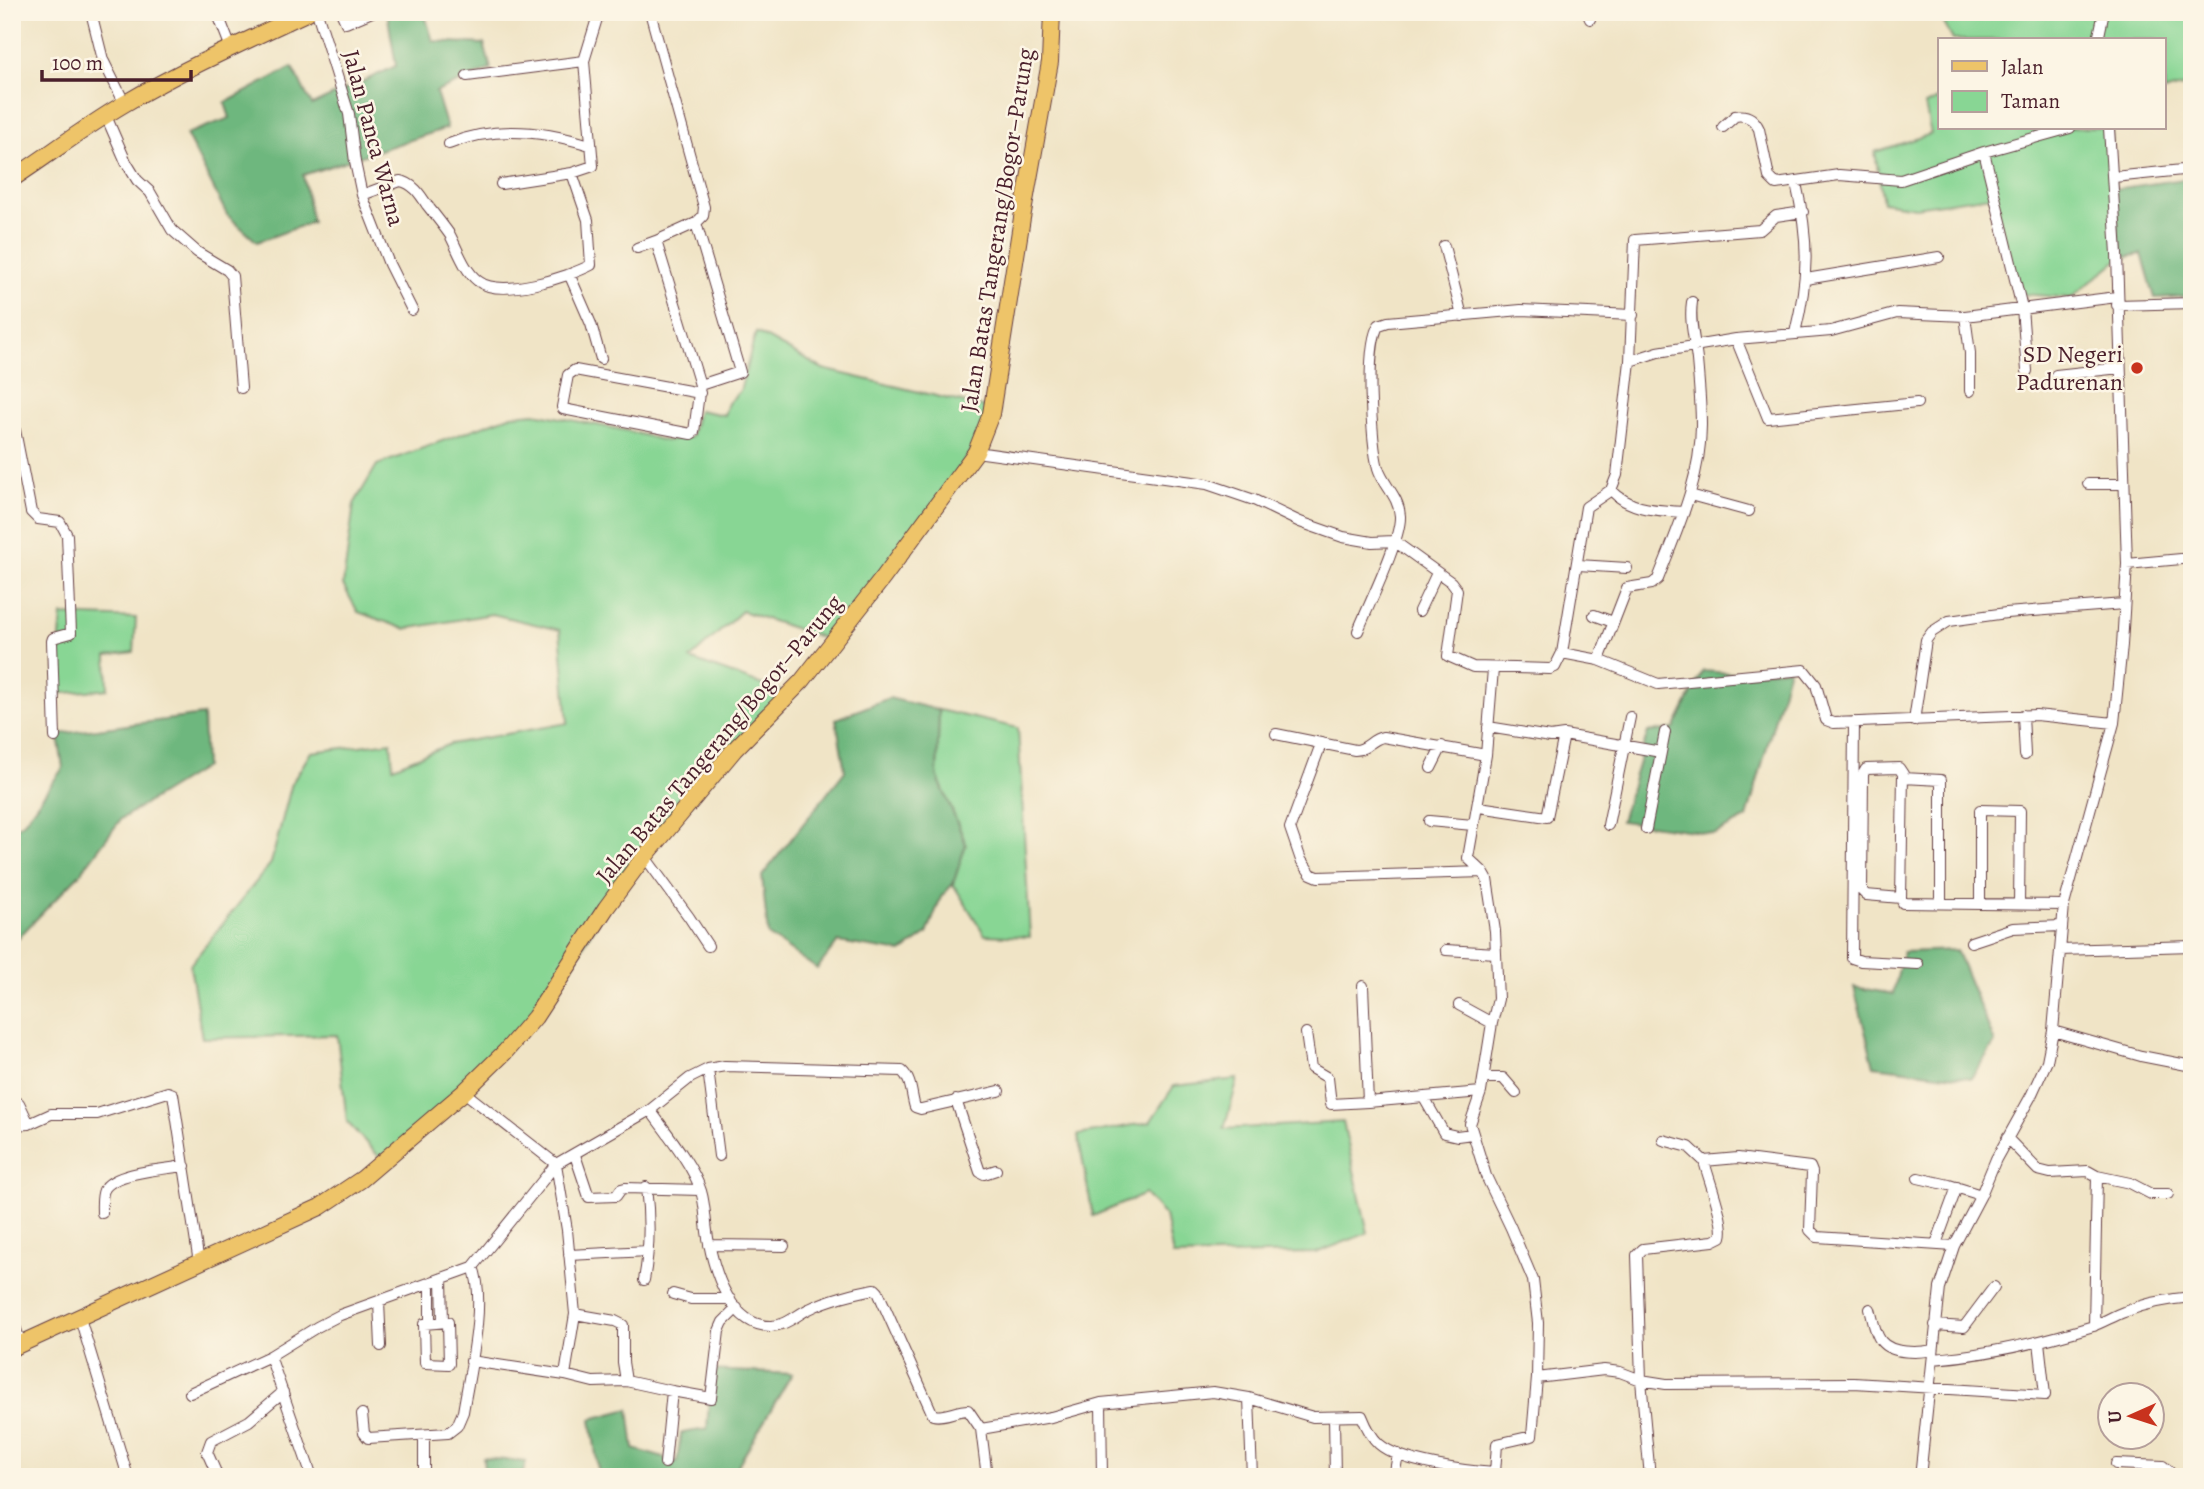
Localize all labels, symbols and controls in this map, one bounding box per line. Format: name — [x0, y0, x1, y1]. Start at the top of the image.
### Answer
scale bar — [42, 38, 191, 82]
legend — [1938, 38, 2166, 130]
street label: Jalan Panca Warna — [335, 46, 413, 231]
street label: Jalan Batas Tangerang/Bogor–Parung — [952, 46, 1042, 414]
text: 100 m — [52, 49, 103, 77]
text: Jalan — [2001, 53, 2043, 81]
text: Taman — [2001, 87, 2060, 115]
place label: SD Negeri Padurenan — [2016, 338, 2123, 398]
marker: SD Negeri Padurenan — [2129, 360, 2145, 376]
street label: Jalan Batas Tangerang/Bogor–Parung — [588, 588, 850, 890]
north arrow — [2096, 1380, 2166, 1450]
text: U — [2102, 1409, 2128, 1424]

